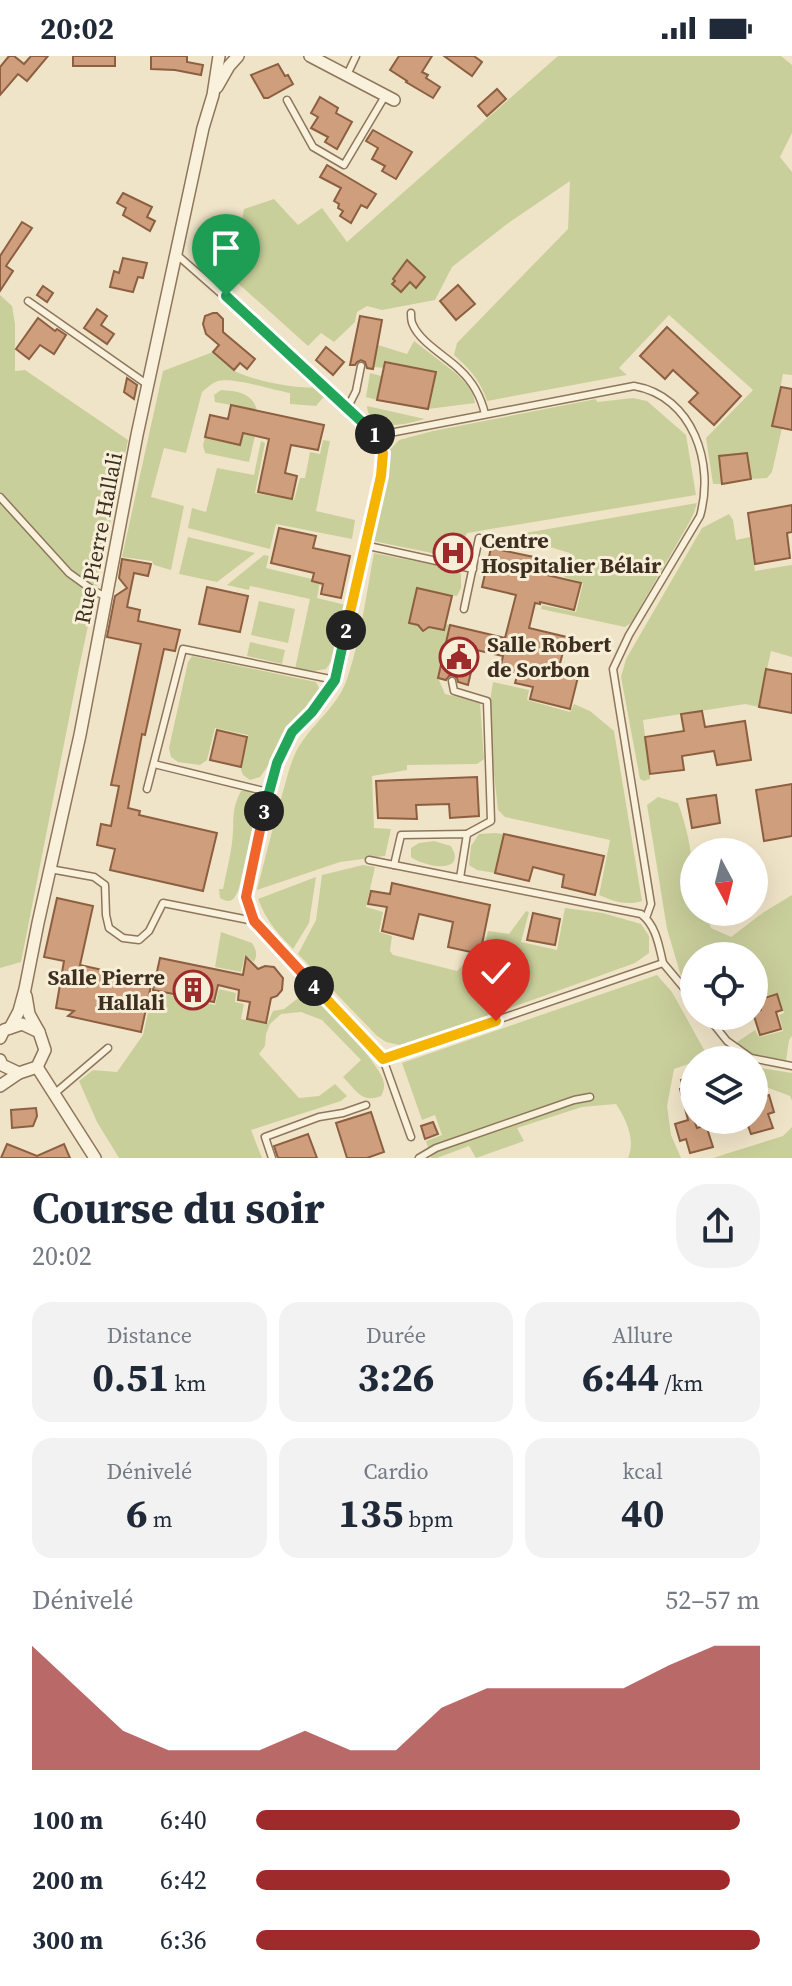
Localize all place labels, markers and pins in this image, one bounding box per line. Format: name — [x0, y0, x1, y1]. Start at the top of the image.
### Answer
pin — [192, 214, 260, 296]
pin: 1 — [355, 414, 395, 454]
place label: Centre Hospitalier Bélair — [481, 525, 662, 580]
hospital icon: Centre Hospitalier Bélair — [432, 532, 474, 574]
pin: 2 — [326, 610, 366, 650]
place label: Salle Robert de Sorbon — [487, 629, 612, 684]
public building icon: Salle Robert de Sorbon — [438, 636, 480, 678]
pin: 3 — [244, 791, 284, 831]
pin — [462, 939, 530, 1021]
place label: Salle Pierre Hallali — [48, 962, 165, 1017]
pin: 4 — [294, 966, 334, 1006]
building icon: Salle Pierre Hallali — [172, 969, 214, 1011]

